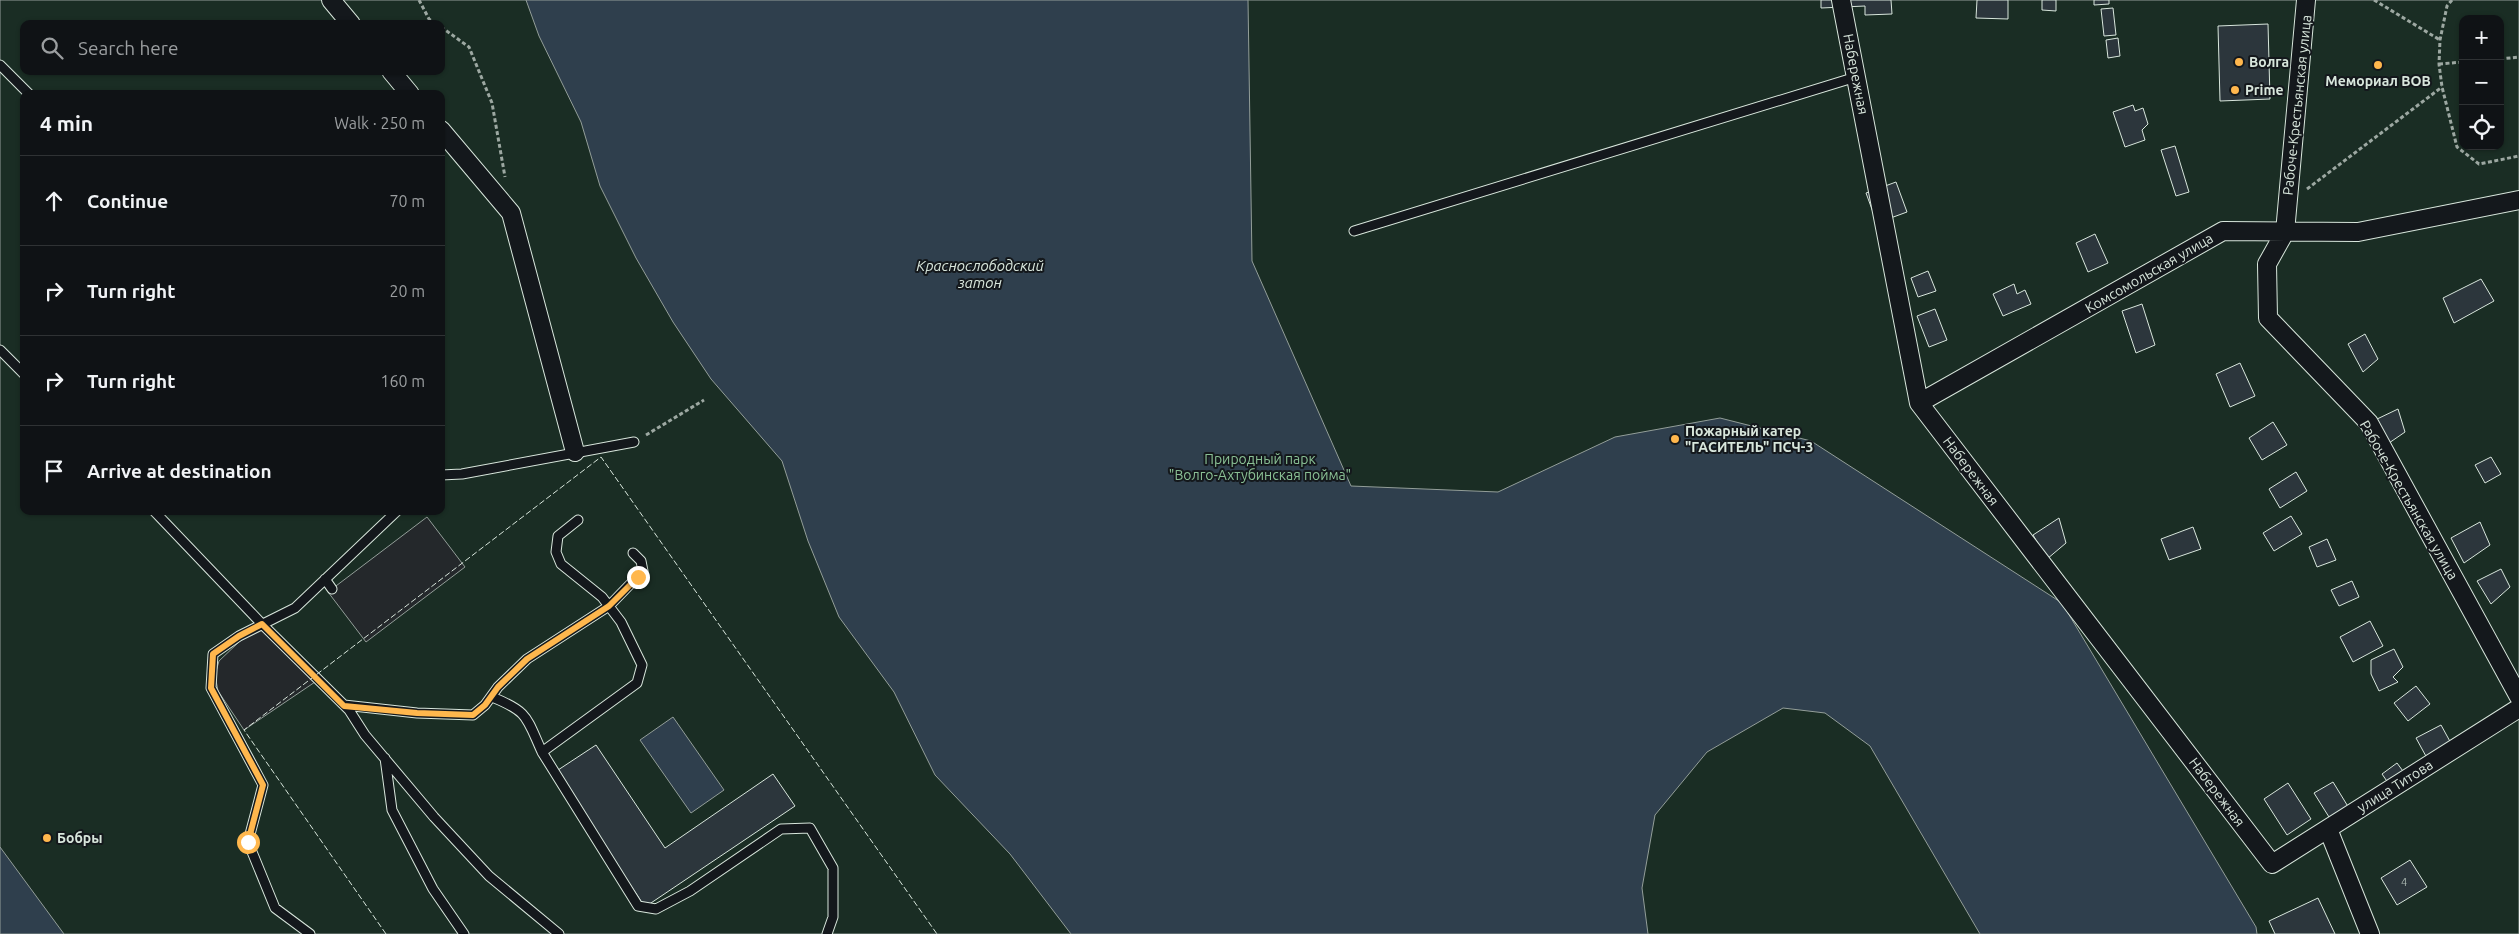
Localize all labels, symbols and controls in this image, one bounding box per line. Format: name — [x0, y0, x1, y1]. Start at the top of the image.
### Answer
street label: Рабоче-Крестьянская улица — [2280, 14, 2314, 196]
map controls — [2459, 15, 2504, 150]
button: + — [2459, 15, 2504, 60]
search box — [20, 20, 445, 75]
street label: Набережная — [1840, 32, 1872, 116]
icon: search — [38, 34, 66, 62]
text: Search here — [78, 37, 178, 59]
place label: Волга — [2249, 54, 2289, 70]
marker: Волга — [2233, 56, 2245, 68]
marker: Мемориал ВОВ — [2372, 59, 2384, 71]
button: − — [2459, 60, 2504, 105]
place label: Мемориал ВОВ — [2325, 73, 2431, 89]
place label: Prime — [2245, 82, 2284, 98]
marker: Prime — [2229, 84, 2241, 96]
button: locate — [2459, 105, 2504, 150]
text: 4 min — [40, 111, 93, 135]
text: Walk · 250 m — [334, 114, 425, 132]
icon: ahead — [40, 187, 68, 215]
text: Continue — [87, 190, 168, 212]
text: 70 m — [389, 192, 425, 210]
street label: Комсомольская улица — [2082, 230, 2216, 316]
water label: Краснослободский затон — [916, 257, 1044, 291]
icon: right — [40, 277, 68, 305]
text: Turn right — [87, 280, 175, 302]
text: 20 m — [389, 282, 425, 300]
icon: right — [40, 367, 68, 395]
text: Turn right — [87, 370, 175, 392]
text: 160 m — [380, 372, 425, 390]
street label: Рабоче-Крестьянская улица — [2357, 417, 2461, 583]
place label: Пожарный катер "ГАСИТЕЛЬ" ПСЧ-3 — [1685, 423, 1813, 455]
marker: Пожарный катер "ГАСИТЕЛЬ" ПСЧ-3 — [1669, 433, 1681, 445]
street label: Набережная — [1940, 433, 2002, 509]
park label: Природный парк "Волго-Ахтубинская пойма" — [1169, 451, 1351, 483]
icon: arrive — [40, 457, 68, 485]
text: Arrive at destination — [87, 460, 272, 482]
route end — [627, 566, 650, 589]
street label: Набережная — [2186, 754, 2248, 830]
street label: улица Титова — [2354, 756, 2436, 816]
place label: Бобры — [57, 830, 102, 846]
route start — [237, 831, 260, 854]
marker: Бобры — [41, 832, 53, 844]
house number: 4 — [2401, 876, 2407, 888]

